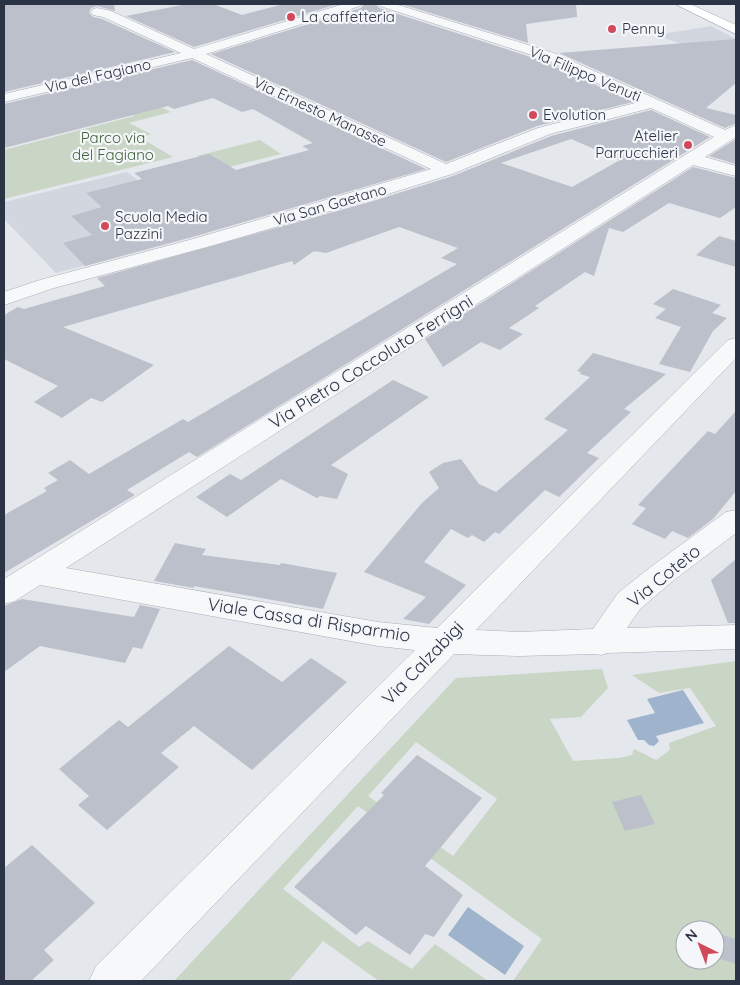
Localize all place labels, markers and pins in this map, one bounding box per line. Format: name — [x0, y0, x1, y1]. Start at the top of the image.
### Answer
place label: La caffetteria — [301, 7, 395, 26]
marker: La caffetteria — [285, 11, 297, 23]
place label: Penny — [622, 19, 665, 38]
marker: Penny — [606, 23, 618, 35]
place label: Evolution — [543, 105, 606, 124]
marker: Evolution — [527, 109, 539, 121]
place label: Atelier Parrucchieri — [595, 126, 678, 162]
marker: Atelier Parrucchieri — [682, 139, 694, 151]
place label: Scuola Media Pazzini — [115, 207, 208, 243]
marker: Scuola Media Pazzini — [99, 220, 111, 232]

